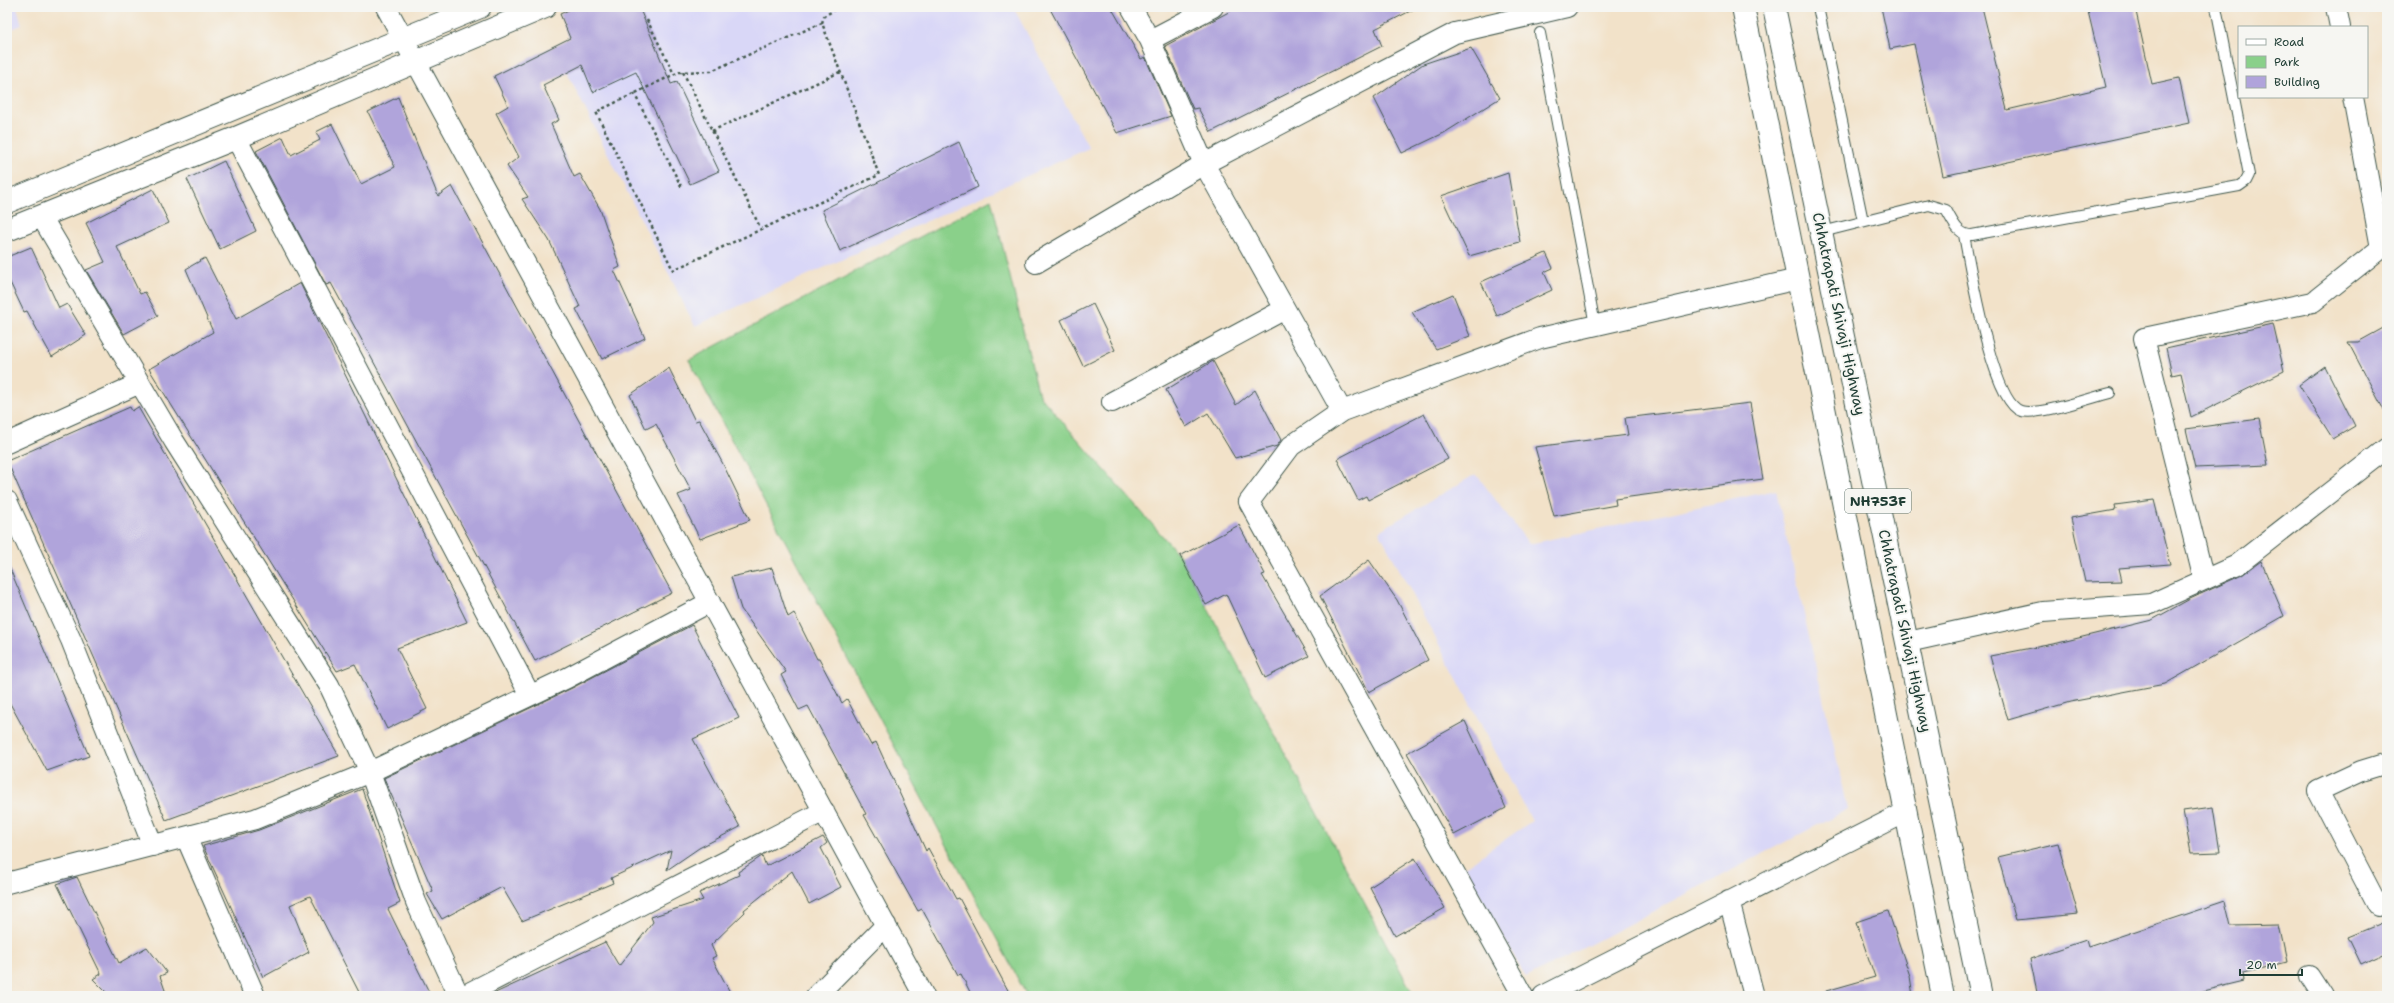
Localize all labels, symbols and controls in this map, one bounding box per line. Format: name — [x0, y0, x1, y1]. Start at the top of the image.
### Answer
legend — [2238, 26, 2368, 98]
text: Road — [2274, 34, 2305, 50]
text: Park — [2274, 54, 2300, 70]
text: Building — [2274, 74, 2320, 90]
street label: Chhatrapati Shivaji Highway — [1808, 211, 1870, 417]
road number: NH753F — [1845, 489, 1911, 513]
street label: Chhatrapati Shivaji Highway — [1874, 528, 1936, 734]
scale bar — [2240, 951, 2302, 977]
text: 20 m — [2246, 957, 2277, 973]

